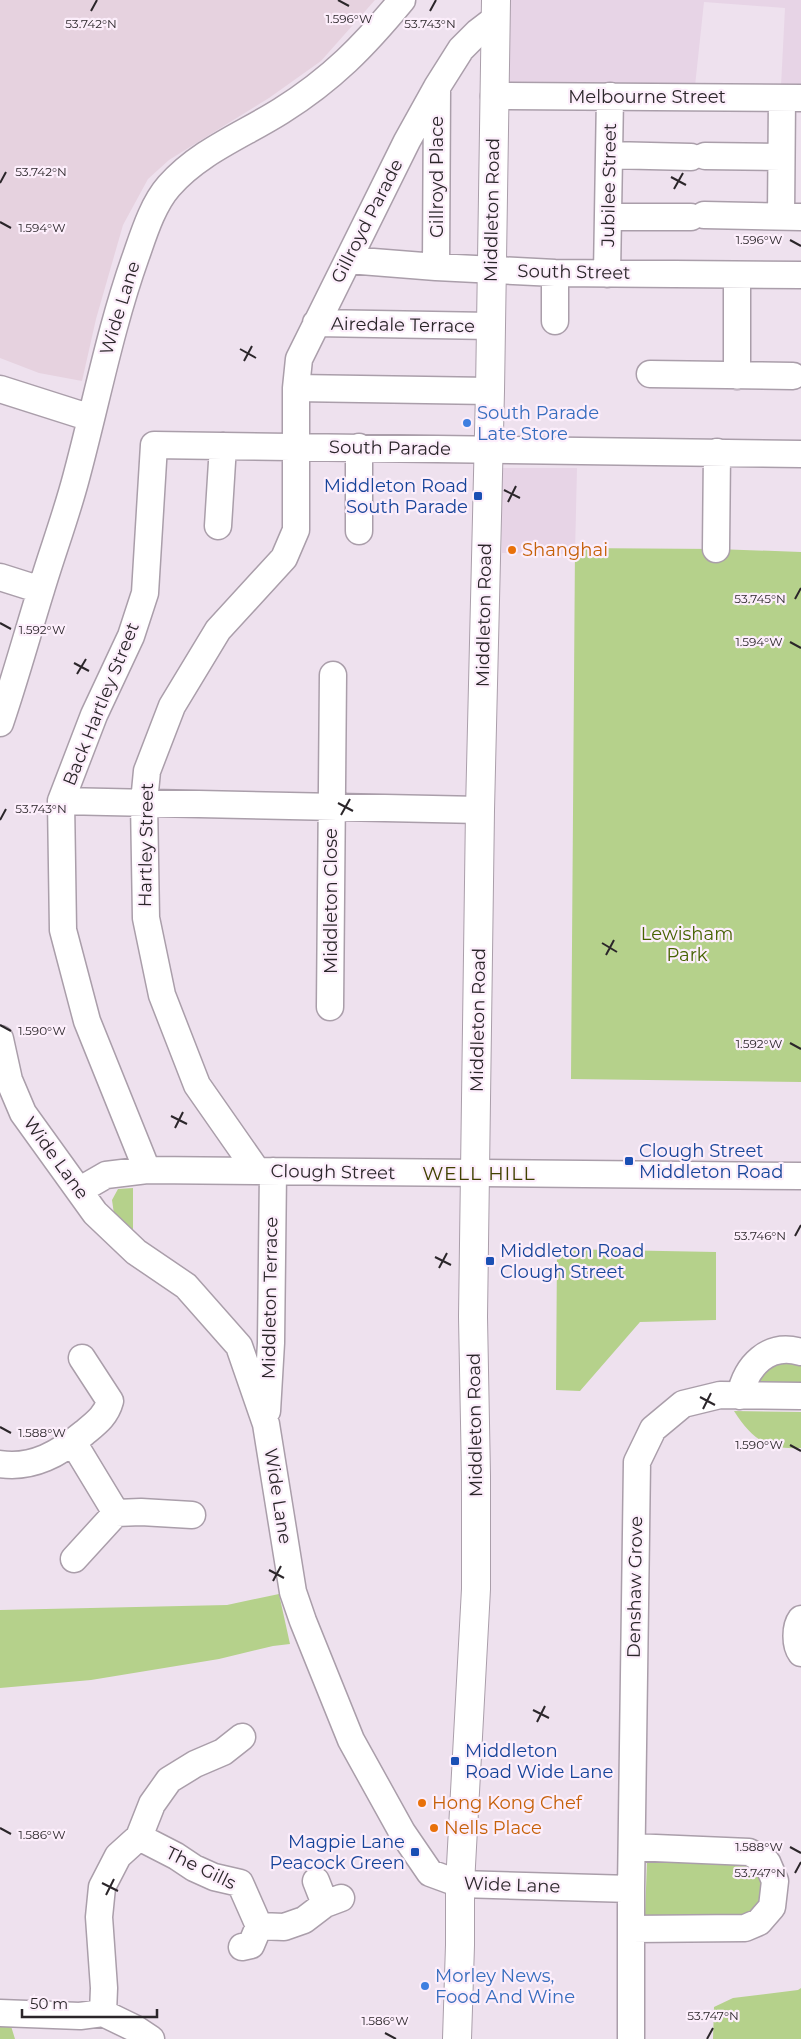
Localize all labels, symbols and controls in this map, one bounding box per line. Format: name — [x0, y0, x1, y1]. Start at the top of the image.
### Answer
text: 1.596°W — [326, 11, 372, 26]
text: 53.742°N — [65, 16, 117, 31]
text: 53.743°N — [404, 16, 456, 31]
street label: Melbourne Street — [568, 86, 726, 108]
street label: Gillroyd Place — [426, 116, 448, 238]
street label: Jubilee Street — [597, 123, 621, 248]
street label: Middleton Road — [480, 138, 504, 282]
street label: Gillroyd Parade — [326, 155, 408, 287]
text: 53.742°N — [15, 164, 67, 179]
text: 1.594°W — [18, 220, 66, 235]
text: 1.596°W — [736, 232, 782, 247]
street label: Wide Lane — [95, 258, 145, 357]
street label: South Street — [517, 260, 631, 284]
street label: Airedale Terrace — [331, 313, 475, 337]
place label: South Parade Late Store — [477, 402, 599, 445]
marker: South Parade Late Store — [461, 417, 473, 429]
street label: South Parade — [329, 436, 451, 460]
place label: Middleton Road South Parade — [324, 475, 468, 518]
marker: Middleton Road South Parade — [472, 490, 484, 502]
place label: Shanghai — [522, 539, 608, 561]
street label: Middleton Road — [472, 543, 496, 687]
marker: Shanghai — [506, 544, 518, 556]
text: 53.745°N — [734, 591, 786, 606]
street label: Back Hartley Street — [58, 619, 144, 789]
text: 1.592°W — [19, 622, 65, 637]
text: 1.594°W — [735, 634, 783, 649]
street label: Hartley Street — [134, 783, 158, 907]
text: 53.743°N — [15, 801, 67, 816]
street label: Middleton Close — [320, 828, 342, 974]
park label: Lewisham Park — [641, 923, 733, 966]
street label: Middleton Road — [466, 948, 490, 1092]
text: 1.590°W — [18, 1023, 66, 1038]
text: 1.592°W — [736, 1036, 782, 1051]
street label: Wide Lane — [19, 1112, 93, 1204]
place label: Clough Street Middleton Road — [639, 1140, 783, 1183]
marker: Clough Street Middleton Road — [623, 1155, 635, 1167]
street label: Clough Street — [271, 1160, 395, 1184]
district label: WELL HILL — [422, 1162, 536, 1185]
street label: Middleton Terrace — [258, 1216, 282, 1379]
text: 53.746°N — [734, 1228, 786, 1243]
place label: Middleton Road Clough Street — [500, 1240, 644, 1283]
marker: Middleton Road Clough Street — [484, 1255, 496, 1267]
street label: Middleton Road — [463, 1353, 487, 1497]
text: 1.588°W — [18, 1425, 66, 1440]
text: 1.590°W — [735, 1437, 783, 1452]
street label: Wide Lane — [260, 1447, 296, 1546]
street label: Denshaw Grove — [623, 1516, 647, 1658]
place label: Middleton Road Wide Lane — [465, 1740, 613, 1783]
marker: Middleton Road Wide Lane — [449, 1755, 461, 1767]
place label: Hong Kong Chef — [432, 1792, 583, 1814]
marker: Hong Kong Chef — [416, 1797, 428, 1809]
place label: Nells Place — [444, 1817, 542, 1839]
marker: Nells Place — [428, 1822, 440, 1834]
text: 1.586°W — [18, 1827, 66, 1842]
place label: Magpie Lane Peacock Green — [270, 1831, 405, 1874]
text: 1.588°W — [735, 1839, 783, 1854]
street label: The Gills — [162, 1842, 240, 1894]
marker: Magpie Lane Peacock Green — [409, 1846, 421, 1858]
text: 53.747°N — [734, 1865, 786, 1880]
street label: Wide Lane — [463, 1872, 561, 1898]
place label: Morley News, Food And Wine — [435, 1965, 575, 2008]
marker: Morley News, Food And Wine — [419, 1980, 431, 1992]
scale bar — [22, 1986, 158, 2018]
text: 50 m — [30, 1994, 68, 2013]
text: 53.747°N — [687, 2008, 739, 2023]
text: 1.586°W — [361, 2013, 409, 2028]

